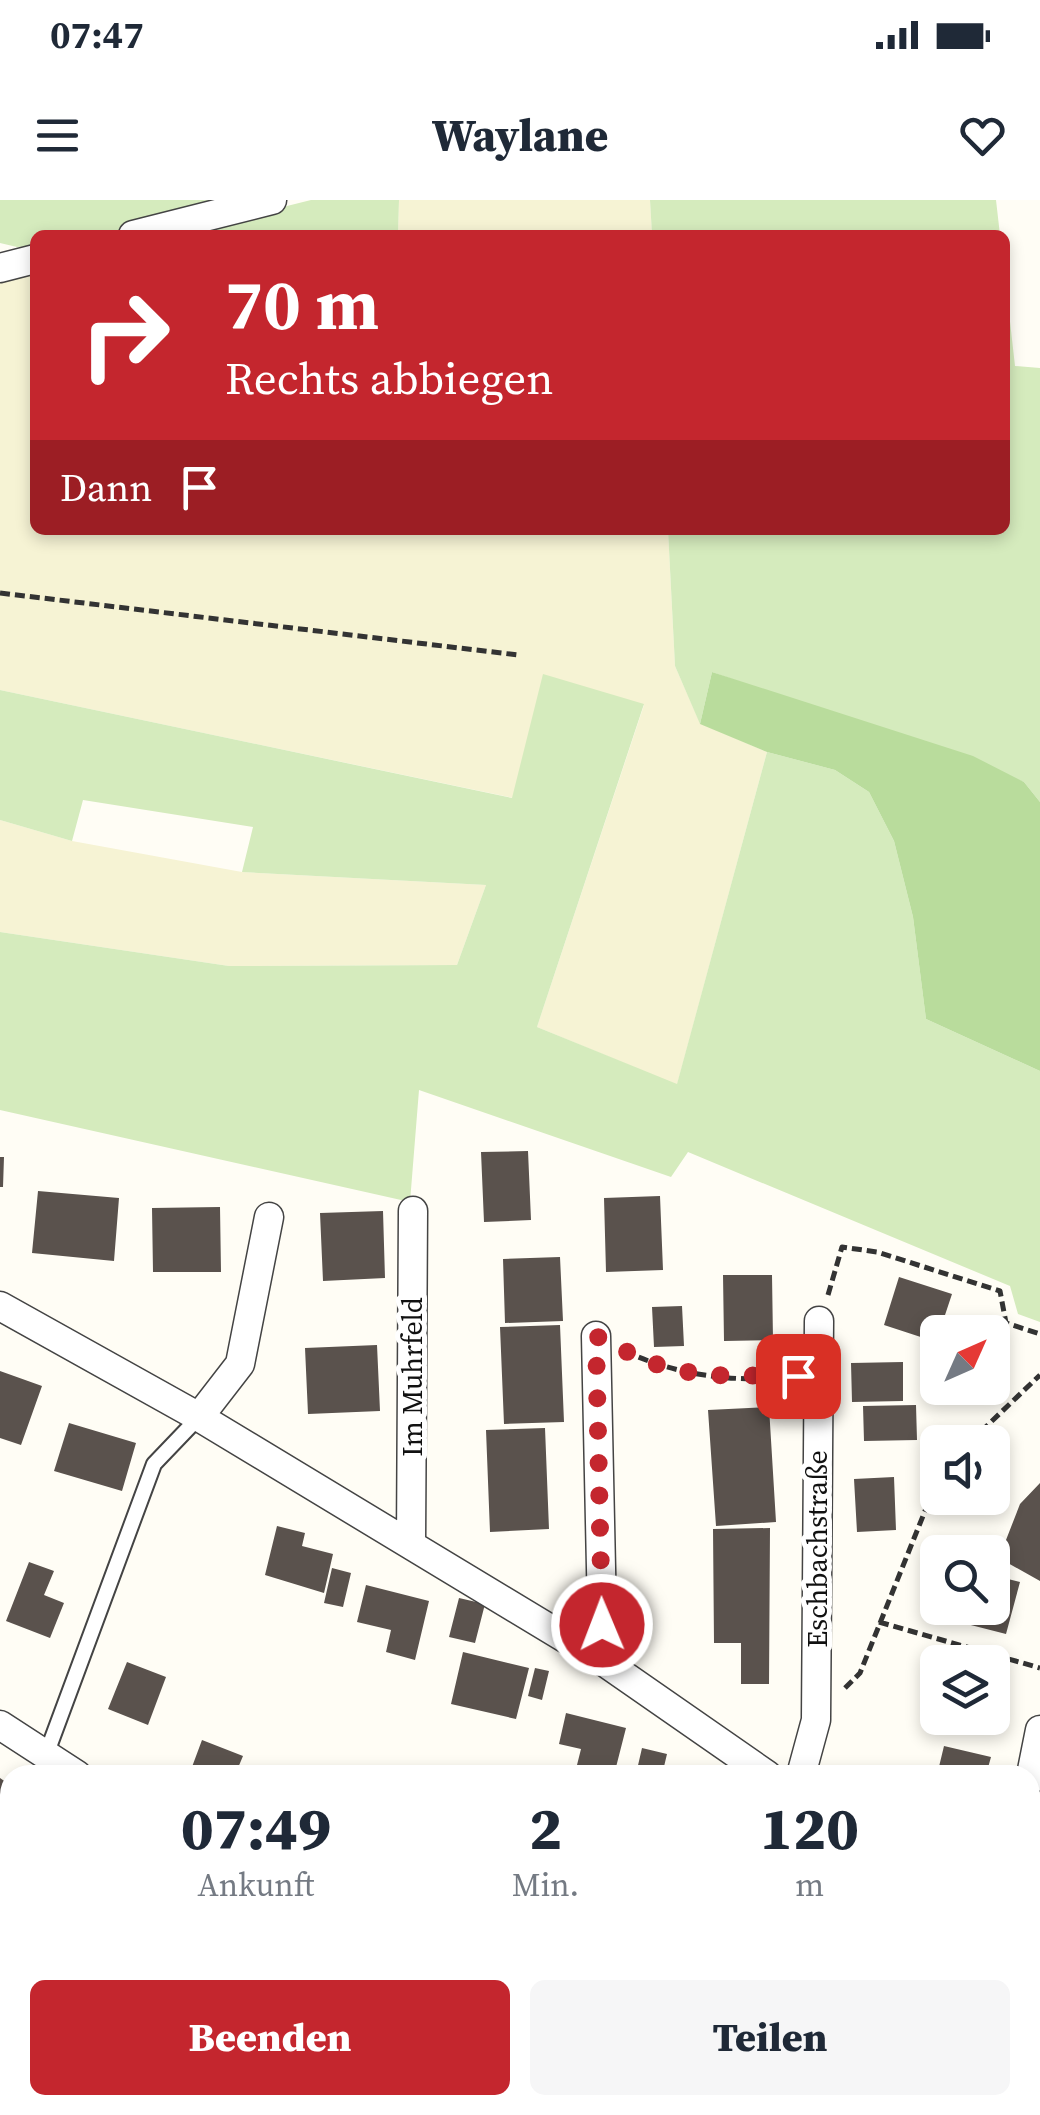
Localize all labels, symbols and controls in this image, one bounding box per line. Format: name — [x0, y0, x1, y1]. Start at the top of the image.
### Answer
text: 07:47 — [50, 9, 144, 61]
text: Waylane — [432, 104, 608, 166]
icon: menu — [30, 108, 85, 163]
icon: heart — [955, 108, 1010, 163]
text: 70 m — [225, 256, 379, 352]
icon: right — [60, 270, 190, 400]
text: Rechts abbiegen — [225, 347, 554, 409]
icon: arrive — [172, 460, 227, 515]
text: Dann — [60, 462, 152, 514]
street label: Im Muhrfeld — [393, 1297, 431, 1457]
north arrow — [920, 1315, 1010, 1405]
map controls — [920, 1315, 1010, 1735]
pin — [756, 1334, 841, 1419]
icon: arrive — [771, 1349, 826, 1404]
button: sound — [920, 1425, 1010, 1515]
street label: Eschbachstraße — [798, 1450, 836, 1648]
button: search — [920, 1535, 1010, 1625]
position arrow — [550, 1573, 654, 1677]
button: layers — [920, 1645, 1010, 1735]
text: 07:49 — [181, 1787, 331, 1869]
text: 2 — [529, 1787, 562, 1869]
text: 120 — [760, 1787, 859, 1869]
text: Ankunft — [198, 1863, 314, 1907]
text: Min. — [512, 1863, 579, 1907]
text: m — [795, 1863, 824, 1907]
button: Beenden — [30, 1980, 510, 2095]
button: Teilen — [530, 1980, 1010, 2095]

